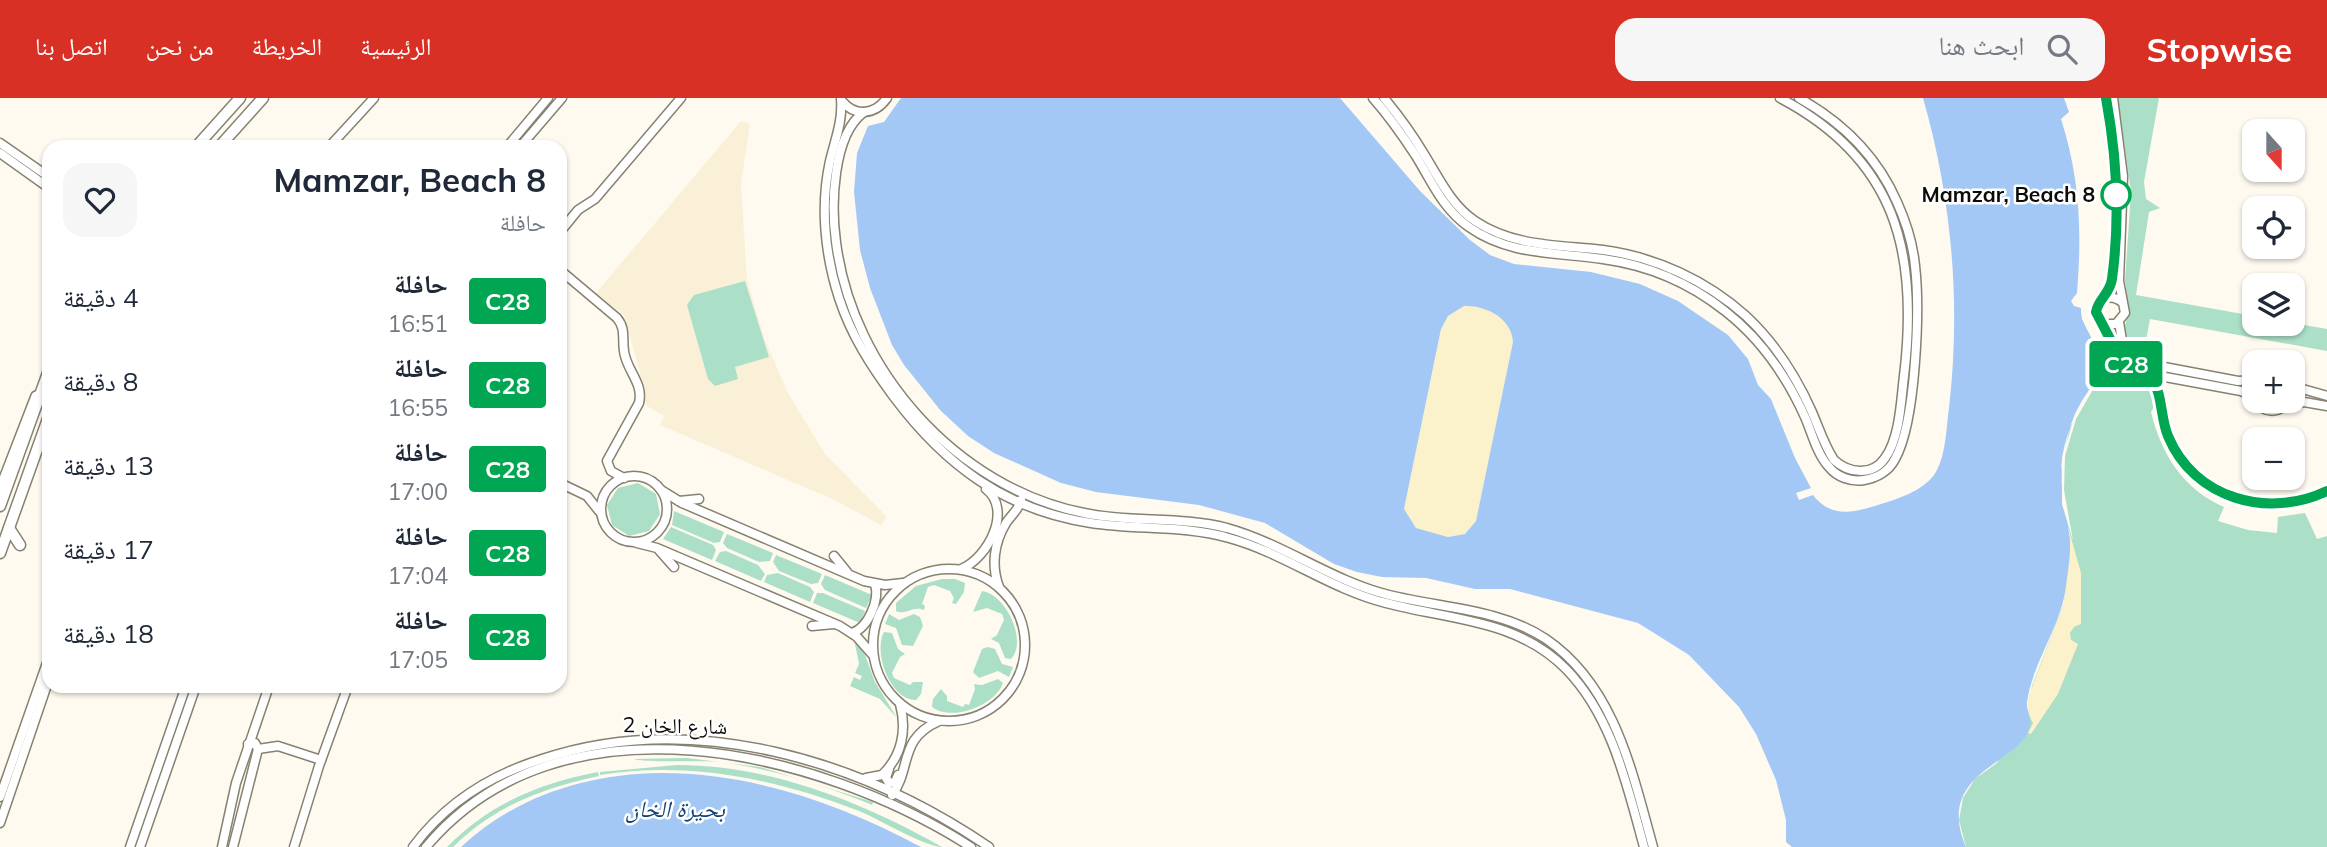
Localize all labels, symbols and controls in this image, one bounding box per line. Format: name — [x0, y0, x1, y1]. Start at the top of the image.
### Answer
search box — [1615, 18, 2105, 81]
text: ابحث هنا — [1938, 29, 2025, 62]
text: Stopwise — [2147, 29, 2292, 70]
icon: search — [2043, 30, 2081, 68]
text: اتصل بنا — [35, 31, 108, 61]
text: من نحن — [146, 31, 214, 61]
text: الخريطة — [252, 31, 322, 61]
text: الرئيسية — [360, 31, 431, 61]
north arrow — [2242, 119, 2305, 182]
map controls — [2242, 119, 2305, 490]
text: Mamzar, Beach 8 — [273, 159, 546, 200]
button: heart — [63, 163, 137, 237]
marker: Mamzar, Beach 8 — [2101, 180, 2131, 210]
place label: Mamzar, Beach 8 — [1922, 181, 2095, 207]
button: locate — [2242, 196, 2305, 259]
text: حافلة — [500, 208, 546, 237]
text: حافلة — [394, 267, 448, 300]
button: layers — [2242, 273, 2305, 336]
text: 4 دقيقة — [63, 281, 138, 314]
text: C28 — [485, 286, 530, 316]
text: 16:51 — [388, 309, 448, 338]
line badge: C28 — [2086, 341, 2166, 387]
text: C28 — [2103, 349, 2149, 379]
button: + — [2242, 350, 2305, 413]
text: حافلة — [394, 351, 448, 384]
text: 8 دقيقة — [63, 365, 138, 398]
text: C28 — [485, 370, 530, 400]
text: 16:55 — [388, 393, 448, 422]
button: − — [2242, 427, 2305, 490]
text: حافلة — [394, 435, 448, 468]
text: 13 دقيقة — [63, 449, 154, 482]
text: C28 — [485, 454, 530, 484]
text: 17:00 — [388, 477, 448, 506]
text: حافلة — [394, 519, 448, 552]
text: 17 دقيقة — [63, 533, 154, 566]
text: C28 — [485, 538, 530, 568]
text: 17:04 — [388, 561, 448, 590]
text: حافلة — [394, 603, 448, 636]
text: 18 دقيقة — [63, 617, 154, 650]
text: C28 — [485, 622, 530, 652]
text: 17:05 — [388, 645, 448, 674]
street label: شارع الخان 2 — [622, 711, 728, 740]
water label: بحيرة الخان — [625, 794, 725, 824]

